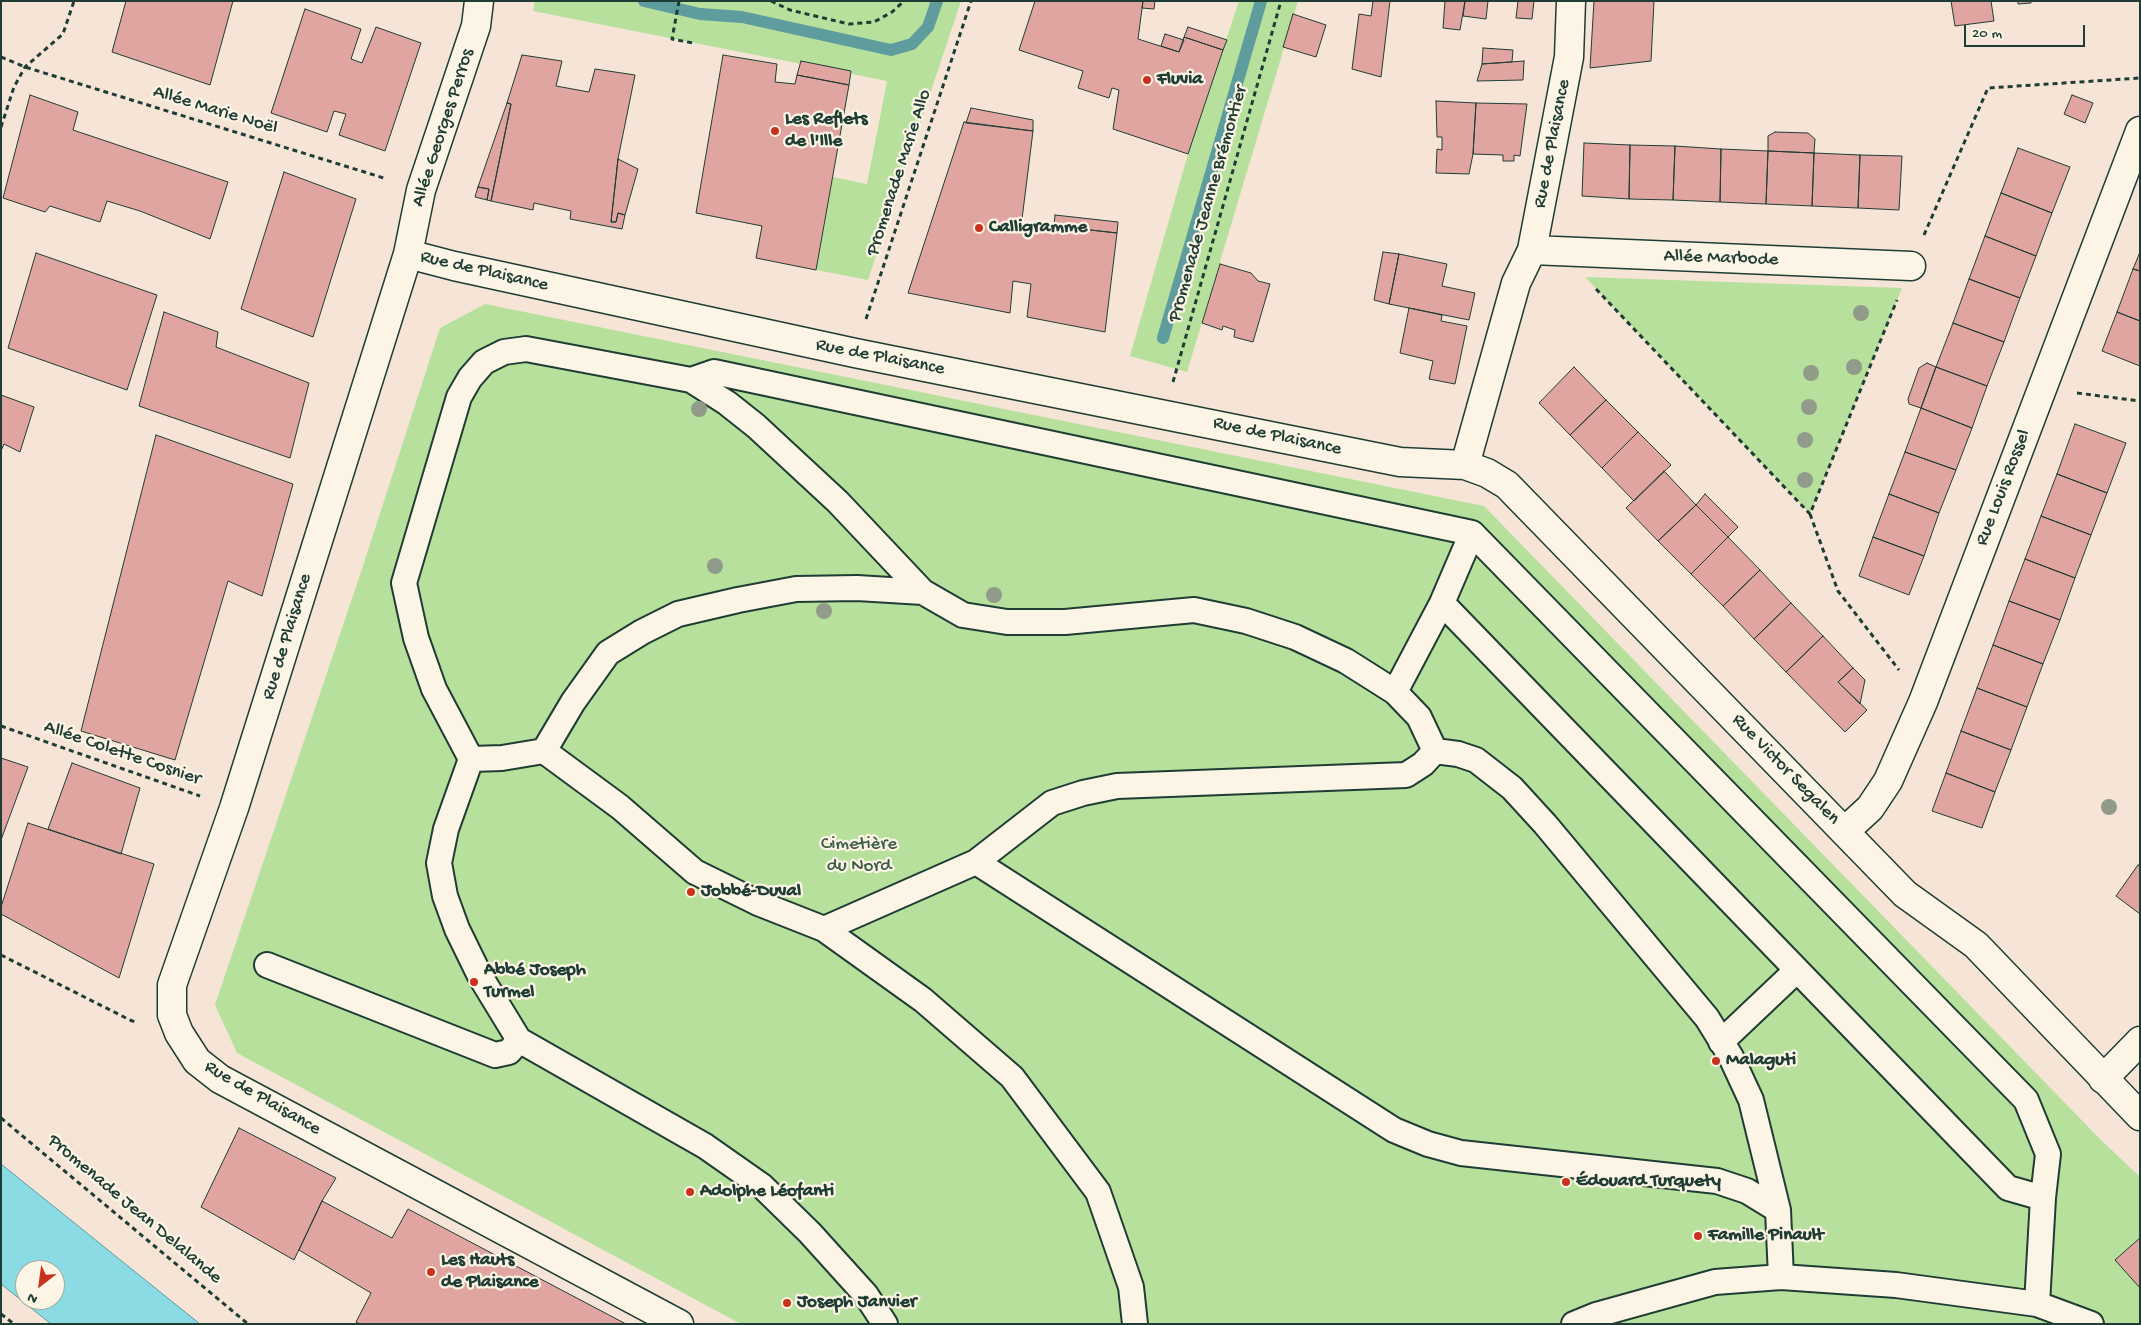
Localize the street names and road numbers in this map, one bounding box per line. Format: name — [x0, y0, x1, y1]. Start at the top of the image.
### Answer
street label: Allée Georges Perros — [408, 46, 480, 210]
street label: Rue de Plaisance — [1529, 78, 1577, 210]
street label: Allée Marie Noël — [150, 81, 280, 141]
street label: Promenade Jeanne Brémontier — [1164, 83, 1254, 325]
street label: Promenade Marie Allo — [862, 87, 938, 259]
street label: Rue de Plaisance — [418, 246, 550, 298]
street label: Allée Marbode — [1663, 246, 1779, 272]
street label: Rue de Plaisance — [814, 334, 946, 382]
street label: Rue de Plaisance — [1211, 412, 1343, 462]
street label: Rue Louis Rossel — [1971, 427, 2037, 549]
street label: Rue de Plaisance — [258, 571, 318, 703]
street label: Rue Victor Segalen — [1726, 710, 1844, 830]
street label: Allée Colette Cosnier — [41, 716, 203, 792]
street label: Rue de Plaisance — [200, 1056, 324, 1142]
street label: Promenade Jean Delalande — [42, 1130, 226, 1290]

